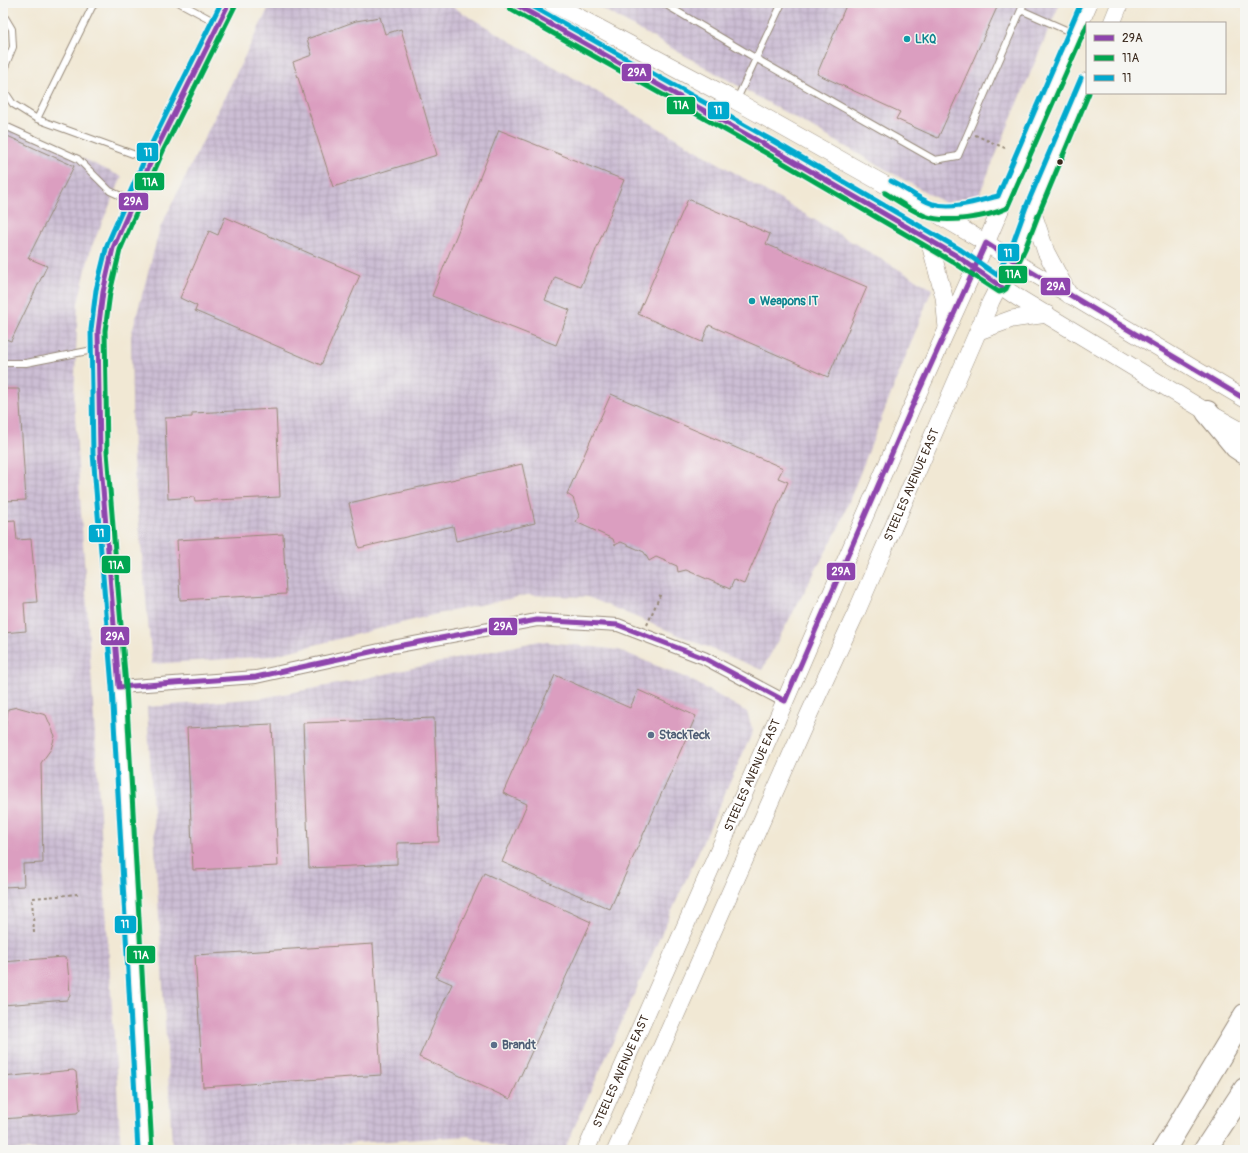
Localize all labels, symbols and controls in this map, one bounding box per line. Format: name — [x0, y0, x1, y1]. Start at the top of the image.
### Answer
legend — [1086, 22, 1226, 94]
text: 29A — [1122, 31, 1143, 46]
place label: LKQ — [915, 32, 936, 47]
marker: LKQ — [902, 34, 912, 44]
text: 11A — [1122, 51, 1139, 66]
line badge: 29A — [621, 63, 652, 82]
text: 29A — [628, 66, 647, 79]
text: 11 — [1122, 71, 1131, 86]
line badge: 11A — [666, 96, 696, 115]
text: 11A — [673, 99, 690, 112]
line badge: 11 — [707, 101, 730, 120]
text: 11 — [714, 104, 722, 117]
line badge: 11 — [136, 142, 159, 162]
text: 11 — [144, 146, 152, 159]
unlabelled marker — [1055, 157, 1065, 167]
line badge: 11A — [134, 172, 165, 191]
text: 11A — [142, 176, 159, 189]
line badge: 29A — [118, 192, 149, 211]
text: 29A — [124, 195, 143, 208]
line badge: 11 — [997, 243, 1020, 262]
text: 11 — [1004, 247, 1012, 260]
line badge: 11A — [998, 265, 1028, 284]
text: 11A — [1005, 268, 1022, 281]
line badge: 29A — [1040, 277, 1071, 296]
text: 29A — [1047, 280, 1066, 293]
place label: Weapons IT — [760, 294, 819, 309]
marker: Weapons IT — [747, 296, 757, 306]
street label: STEELES AVENUE EAST — [881, 426, 943, 543]
line badge: 11 — [88, 524, 111, 543]
text: 11 — [96, 527, 104, 540]
line badge: 11A — [101, 555, 131, 574]
text: 11A — [108, 559, 125, 572]
line badge: 29A — [826, 562, 856, 581]
text: 29A — [832, 565, 851, 578]
line badge: 29A — [488, 617, 518, 636]
text: 29A — [494, 620, 513, 633]
line badge: 29A — [100, 626, 130, 646]
text: 29A — [106, 630, 125, 643]
street label: STEELES AVENUE EAST — [721, 716, 784, 834]
place label: StackTeck — [659, 728, 711, 743]
marker: StackTeck — [646, 730, 656, 740]
line badge: 11 — [114, 915, 137, 934]
text: 11 — [121, 918, 129, 931]
line badge: 11A — [126, 945, 156, 964]
text: 11A — [133, 949, 150, 962]
street label: STEELES AVENUE EAST — [589, 1013, 652, 1130]
place label: Brandt — [502, 1038, 537, 1053]
marker: Brandt — [489, 1040, 499, 1050]

